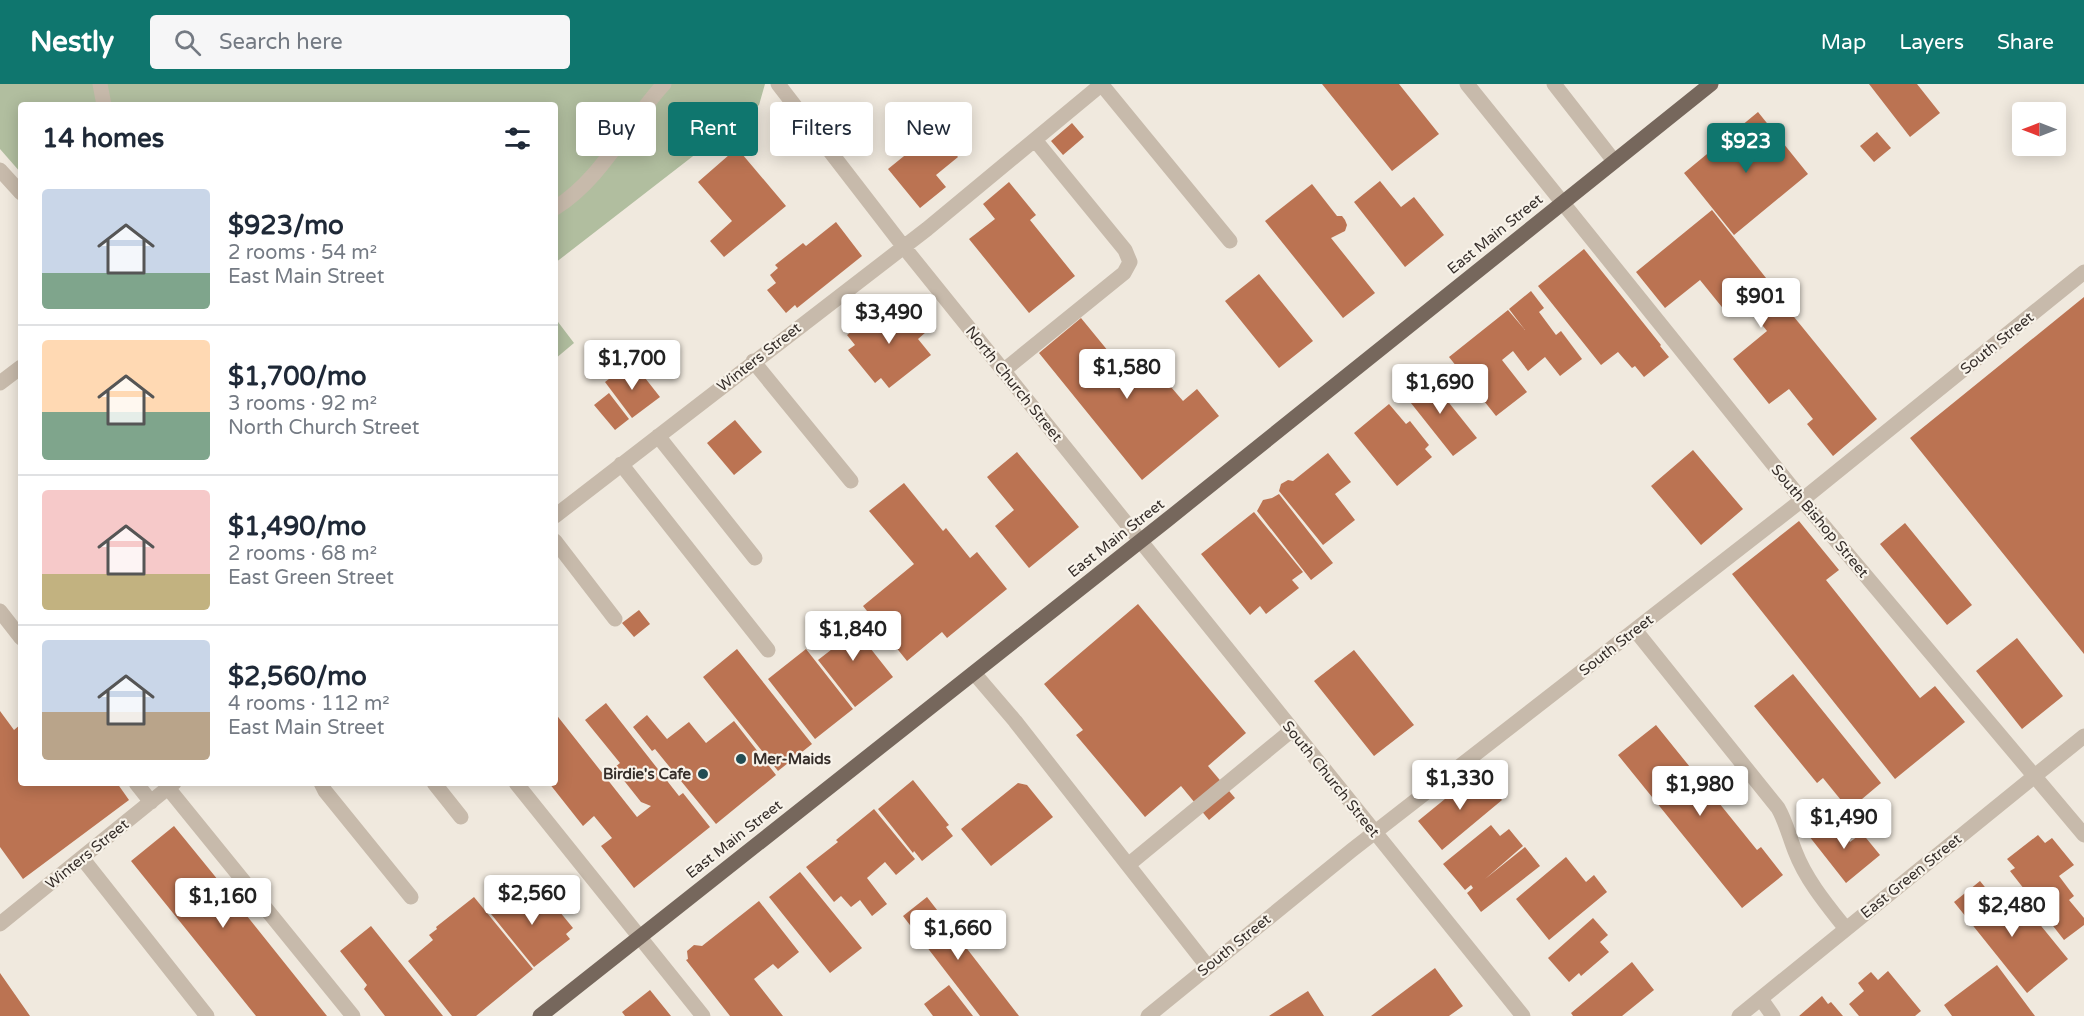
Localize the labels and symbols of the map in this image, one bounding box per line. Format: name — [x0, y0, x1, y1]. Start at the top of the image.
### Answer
north arrow — [2012, 102, 2066, 156]
pin: $923 — [1710, 123, 1782, 174]
street label: East Main Street — [1444, 190, 1546, 278]
pin: $901 — [1725, 278, 1797, 329]
pin: $3,490 — [840, 294, 938, 345]
street label: South Street — [1957, 308, 2038, 378]
street label: Winters Street — [713, 318, 805, 395]
street label: North Church Street — [962, 323, 1066, 446]
pin: $1,700 — [583, 340, 681, 391]
pin: $1,580 — [1078, 349, 1176, 400]
pin: $1,690 — [1391, 364, 1489, 415]
street label: South Bishop Street — [1767, 461, 1873, 581]
street label: East Main Street — [1064, 495, 1168, 581]
street label: South Street — [1575, 610, 1657, 680]
pin: $1,840 — [804, 611, 902, 662]
street label: South Church Street — [1279, 717, 1384, 841]
place label: Mer-Maids — [753, 750, 831, 768]
marker: Mer-Maids — [734, 752, 748, 766]
pin: $1,330 — [1411, 760, 1509, 811]
place label: Birdie's Cafe — [603, 765, 691, 783]
pin: $1,980 — [1651, 766, 1749, 817]
marker: Birdie's Cafe — [696, 767, 710, 781]
street label: East Main Street — [682, 796, 786, 882]
pin: $1,490 — [1795, 799, 1893, 850]
street label: Winters Street — [42, 815, 132, 893]
street label: East Green Street — [1857, 830, 1965, 922]
pin: $2,560 — [483, 875, 581, 926]
pin: $1,160 — [174, 878, 272, 929]
pin: $2,480 — [1963, 887, 2061, 938]
pin: $1,660 — [909, 910, 1007, 961]
street label: South Street — [1194, 910, 1275, 980]

